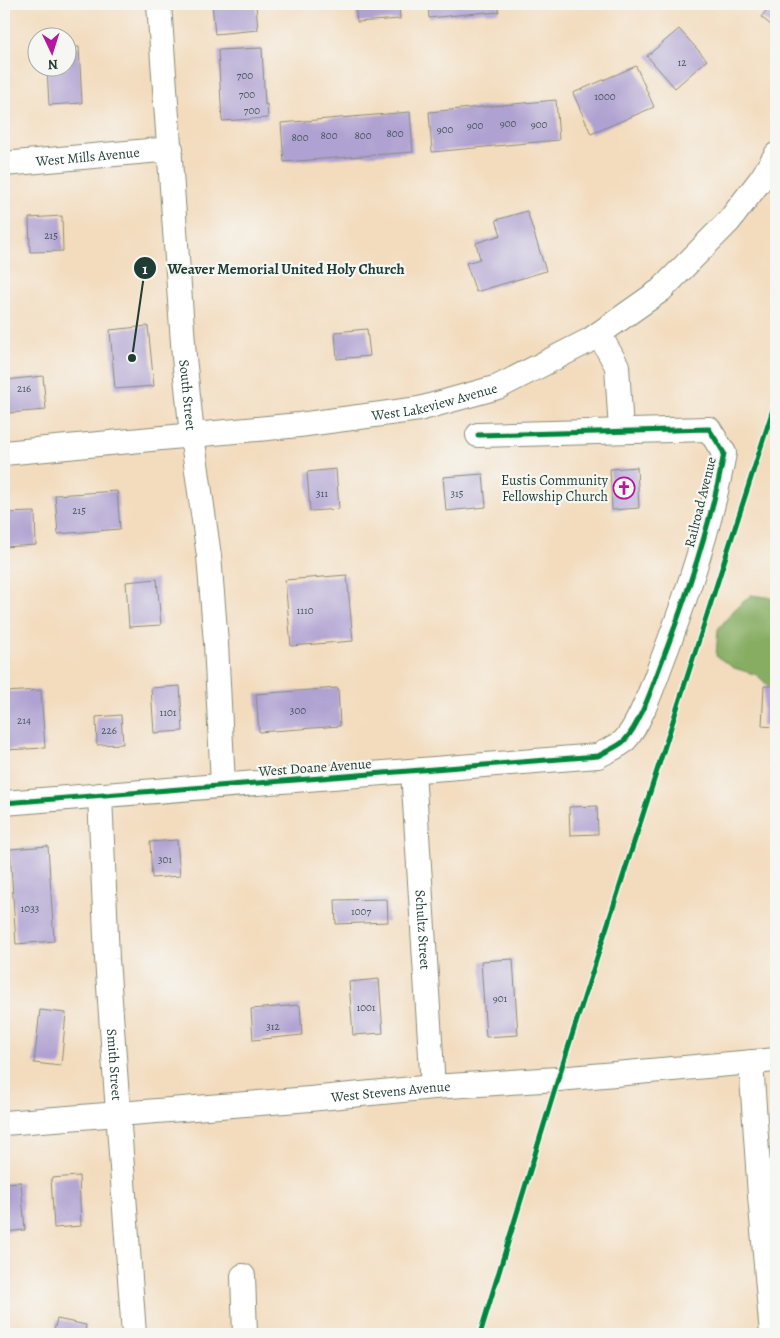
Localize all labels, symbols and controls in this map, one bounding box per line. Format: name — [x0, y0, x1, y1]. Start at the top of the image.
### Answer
north arrow — [28, 28, 78, 78]
text: N — [47, 55, 59, 74]
house number: 12 — [678, 55, 687, 70]
house number: 700 — [237, 68, 253, 83]
house number: 700 — [239, 87, 255, 102]
house number: 1000 — [594, 89, 616, 104]
house number: 700 — [244, 103, 260, 118]
house number: 900 — [500, 116, 517, 131]
house number: 900 — [531, 117, 548, 132]
house number: 900 — [467, 118, 484, 133]
house number: 900 — [437, 122, 454, 137]
house number: 800 — [386, 126, 404, 141]
house number: 800 — [320, 128, 338, 143]
house number: 800 — [354, 128, 372, 143]
house number: 800 — [291, 130, 309, 145]
street label: West Mills Avenue — [34, 143, 140, 171]
house number: 215 — [44, 228, 58, 243]
callout: Weaver Memorial United Holy Church — [133, 253, 415, 283]
text: 1 — [142, 259, 148, 279]
text: Weaver Memorial United Holy Church — [166, 259, 405, 279]
street label: South Street — [174, 359, 201, 432]
street label: West Lakeview Avenue — [369, 379, 500, 425]
house number: 216 — [17, 381, 31, 396]
street label: Railroad Avenue — [680, 455, 721, 549]
place label: Eustis Community Fellowship Church — [501, 471, 609, 506]
church icon: Eustis Community Fellowship Church — [612, 476, 636, 500]
house number: 311 — [316, 486, 328, 501]
house number: 315 — [450, 486, 464, 501]
house number: 215 — [72, 503, 86, 518]
house number: 1110 — [296, 603, 314, 618]
house number: 300 — [290, 703, 306, 718]
house number: 1101 — [159, 705, 177, 720]
house number: 214 — [17, 713, 31, 728]
house number: 226 — [101, 723, 117, 738]
street label: West Doane Avenue — [257, 754, 372, 781]
house number: 301 — [158, 852, 172, 867]
street label: Schultz Street — [411, 889, 435, 971]
house number: 1033 — [21, 901, 39, 916]
house number: 1007 — [351, 904, 371, 919]
house number: 901 — [493, 991, 508, 1006]
house number: 1001 — [356, 1000, 376, 1015]
house number: 312 — [266, 1019, 280, 1034]
street label: Smith Street — [102, 1028, 126, 1102]
street label: West Stevens Avenue — [329, 1077, 451, 1107]

